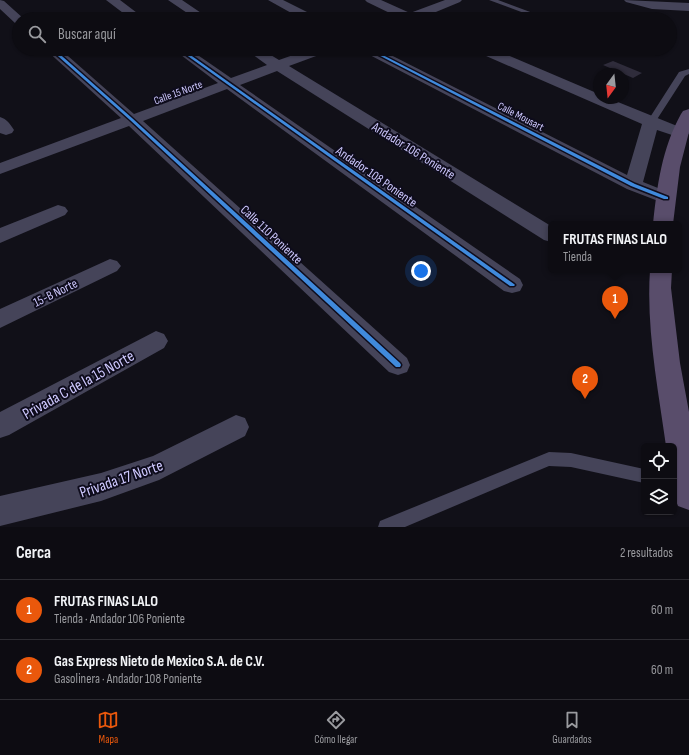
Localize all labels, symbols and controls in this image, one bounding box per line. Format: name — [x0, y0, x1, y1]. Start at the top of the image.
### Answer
search box — [12, 12, 677, 56]
icon: search — [26, 23, 48, 45]
text: Buscar aquí — [58, 25, 116, 44]
north arrow — [593, 68, 629, 104]
street label: Calle 15 Norte — [152, 78, 204, 107]
street label: Calle Mousart — [495, 99, 547, 134]
street label: Andador 106 Poniente — [368, 118, 458, 183]
street label: Andador 108 Poniente — [332, 142, 420, 211]
street label: Calle 110 Poniente — [237, 202, 306, 268]
popup — [548, 221, 682, 273]
text: FRUTAS FINAS LALO — [563, 230, 667, 249]
text: Tienda — [563, 249, 592, 265]
your location — [411, 261, 431, 281]
street label: 15-B Norte — [31, 275, 80, 310]
pin: 1 — [602, 286, 628, 319]
street label: Privada C de la 15 Norte — [20, 347, 138, 424]
pin: 2 — [572, 366, 598, 399]
map controls — [641, 443, 677, 515]
button: locate — [641, 443, 677, 479]
street label: Privada 17 Norte — [77, 456, 166, 503]
button: layers — [641, 479, 677, 515]
text: Cerca — [16, 543, 51, 563]
text: 2 resultados — [620, 545, 673, 561]
text: FRUTAS FINAS LALO — [54, 592, 158, 611]
text: 1 — [26, 602, 32, 618]
text: 60 m — [651, 602, 673, 618]
text: Tienda · Andador 106 Poniente — [54, 611, 185, 627]
text: Gas Express Nieto de Mexico S.A. de C.V. — [54, 652, 265, 671]
text: 2 — [26, 662, 32, 678]
text: 60 m — [651, 662, 673, 678]
text: Gasolinera · Andador 108 Poniente — [54, 671, 202, 687]
tab: Mapa — [97, 709, 119, 746]
tab: Cómo llegar — [314, 709, 358, 746]
tab: Guardados — [552, 709, 592, 746]

